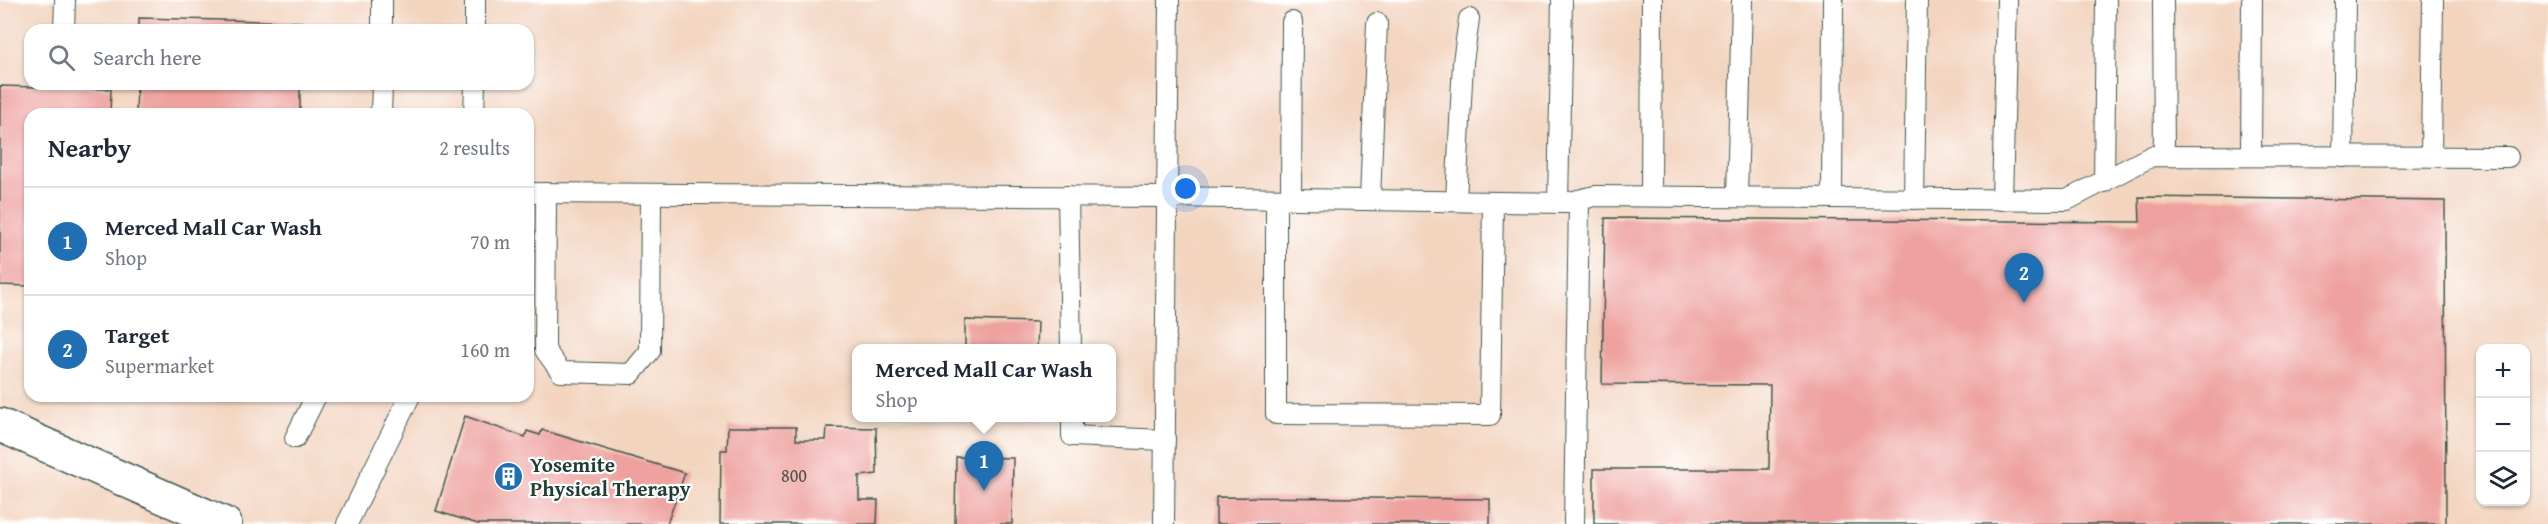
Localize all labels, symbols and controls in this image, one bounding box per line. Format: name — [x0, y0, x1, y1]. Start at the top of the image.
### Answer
search box — [24, 24, 534, 90]
icon: search — [45, 41, 78, 74]
text: Search here — [93, 41, 202, 73]
text: Nearby — [48, 128, 131, 167]
text: 2 results — [439, 133, 510, 162]
your location — [1171, 174, 1200, 203]
text: Merced Mall Car Wash — [105, 211, 322, 243]
text: 1 — [62, 227, 73, 256]
text: 70 m — [470, 227, 510, 256]
text: Shop — [105, 243, 147, 272]
pin: 2 — [2004, 254, 2044, 303]
text: Target — [105, 319, 169, 351]
text: 2 — [62, 335, 73, 364]
text: 160 m — [460, 335, 510, 364]
popup — [852, 344, 1116, 422]
map controls — [2476, 344, 2530, 506]
button: + — [2476, 344, 2530, 398]
text: Supermarket — [105, 351, 214, 380]
text: Merced Mall Car Wash — [876, 353, 1092, 385]
text: Shop — [876, 385, 918, 414]
button: − — [2476, 398, 2530, 452]
pin: 1 — [964, 442, 1004, 491]
place label: Yosemite Physical Therapy — [530, 449, 691, 504]
button: layers — [2476, 452, 2530, 506]
building icon: Yosemite Physical Therapy — [493, 460, 525, 492]
house number: 800 — [781, 462, 807, 489]

